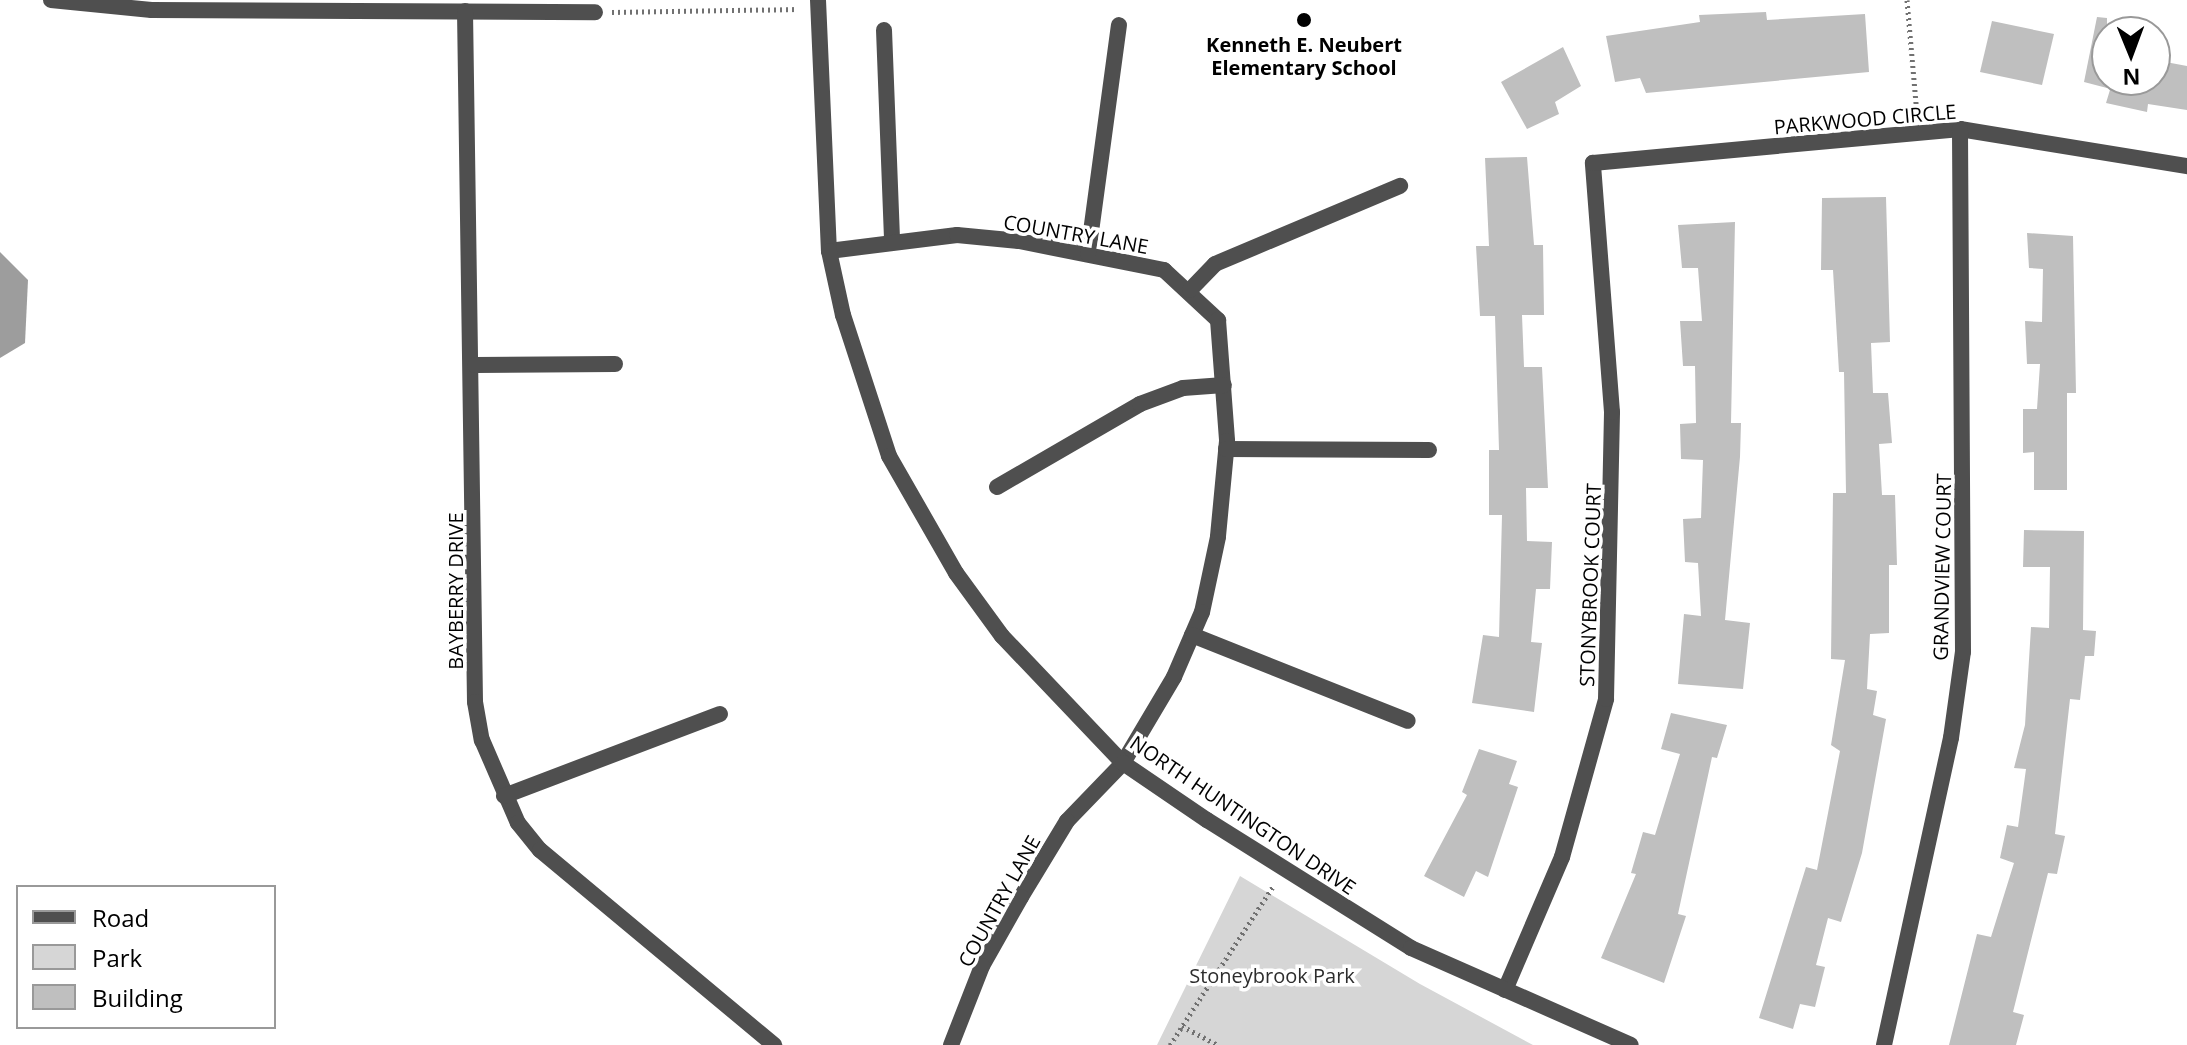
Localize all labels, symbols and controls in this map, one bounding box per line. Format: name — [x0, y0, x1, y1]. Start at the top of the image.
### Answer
marker: Kenneth E. Neubert Elementary School — [1295, 11, 1313, 29]
north arrow — [2091, 16, 2171, 96]
place label: Kenneth E. Neubert Elementary School — [1206, 32, 1402, 79]
text: N — [2122, 63, 2141, 93]
street label: PARKWOOD CIRCLE — [1773, 99, 1957, 139]
street label: COUNTRY LANE — [1002, 209, 1150, 259]
street label: GRANDVIEW COURT — [1928, 473, 1956, 661]
street label: STONYBROOK COURT — [1574, 483, 1606, 687]
street label: BAYBERRY DRIVE — [443, 512, 467, 670]
street label: NORTH HUNTINGTON DRIVE — [1126, 730, 1360, 900]
street label: COUNTRY LANE — [953, 831, 1045, 971]
legend — [16, 885, 276, 1029]
text: Road — [92, 901, 149, 934]
text: Park — [92, 941, 142, 974]
park label: Stoneybrook Park — [1189, 963, 1355, 987]
text: Building — [92, 981, 183, 1014]

